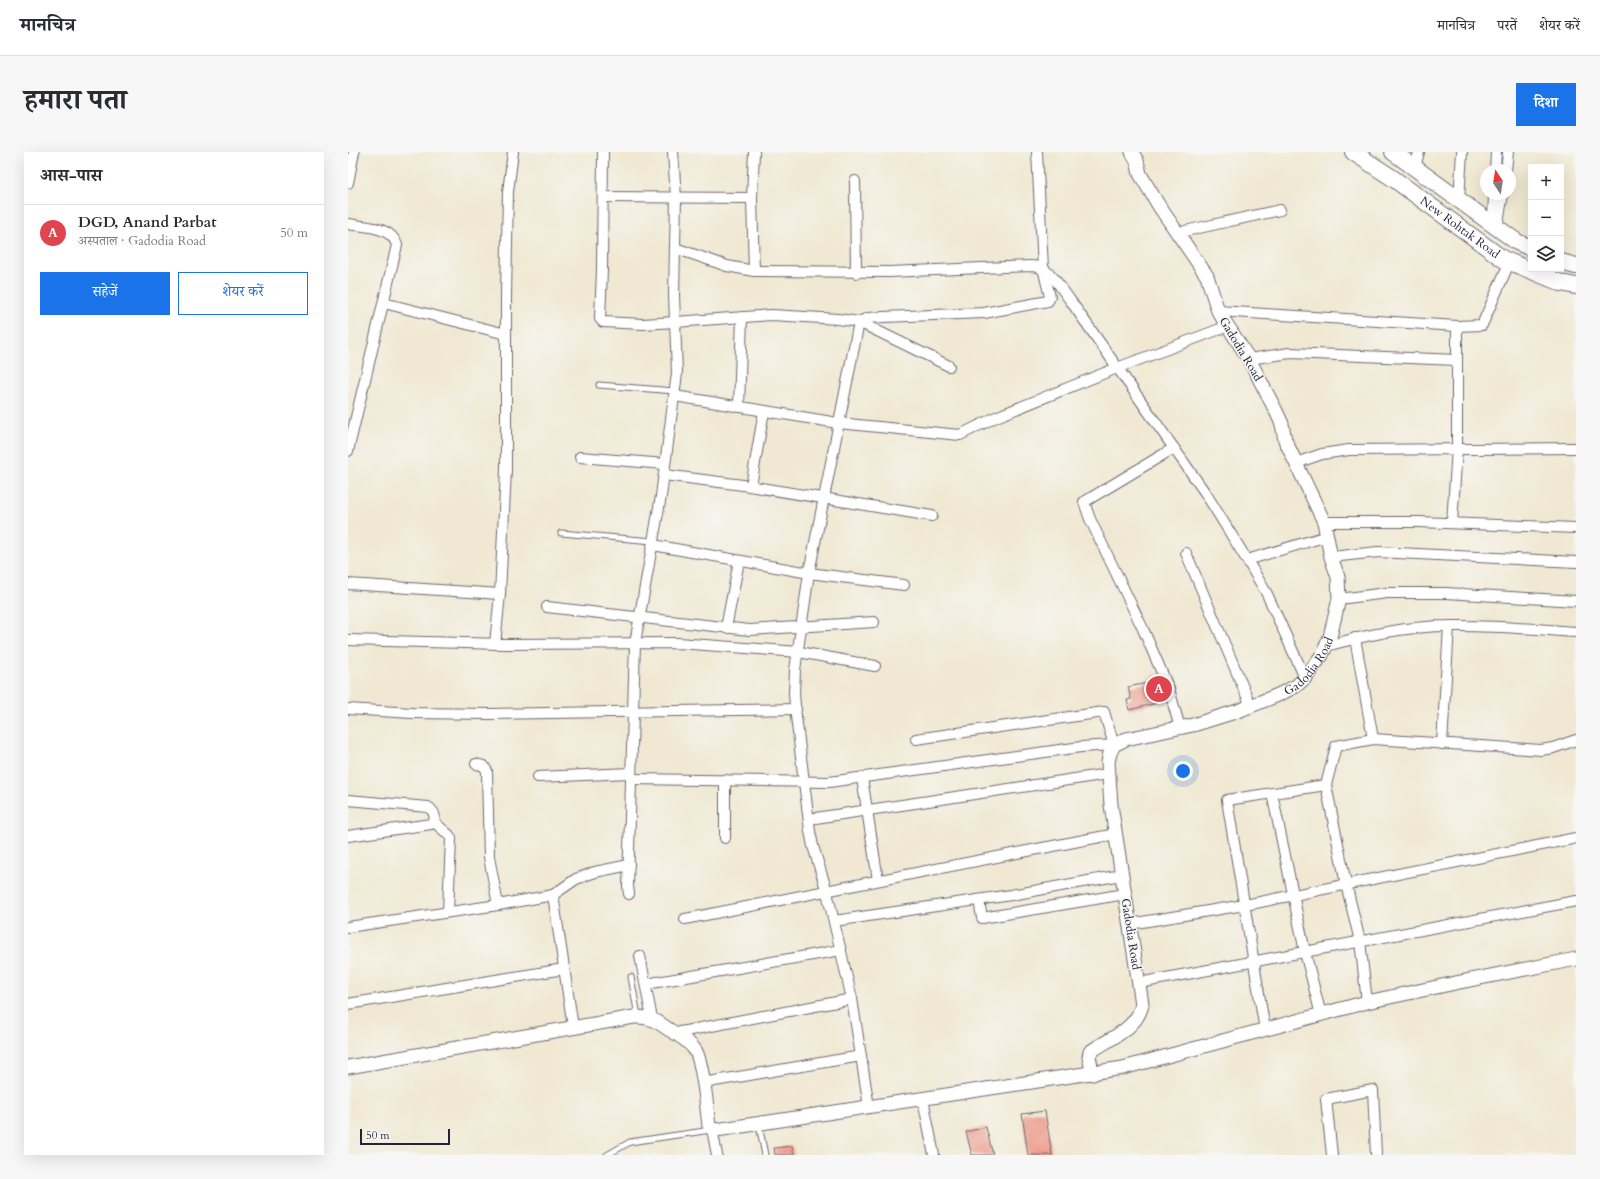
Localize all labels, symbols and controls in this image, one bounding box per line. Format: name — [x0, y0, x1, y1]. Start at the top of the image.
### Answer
text: मानचित्र — [20, 12, 75, 38]
text: मानचित्र — [1437, 16, 1475, 35]
text: परतें — [1497, 16, 1517, 35]
text: शेयर करें — [1539, 16, 1580, 35]
text: हमारा पता — [24, 81, 127, 119]
button: दिशा — [1516, 83, 1576, 126]
text: आस-पास — [40, 164, 102, 187]
north arrow — [1480, 164, 1516, 200]
map controls — [1528, 164, 1564, 272]
button: + — [1528, 164, 1564, 200]
street label: New Rohtak Road — [1417, 193, 1504, 262]
button: − — [1528, 200, 1564, 236]
text: DGD, Anand Parbat — [78, 212, 217, 232]
text: A — [48, 224, 58, 242]
text: 50 m — [280, 224, 308, 242]
text: अस्पताल · Gadodia Road — [78, 232, 206, 250]
button: layers — [1528, 236, 1564, 272]
button: सहेजें — [40, 272, 170, 315]
button: शेयर करें — [178, 272, 308, 315]
street label: Gadodia Road — [1216, 314, 1267, 385]
street label: Gadodia Road — [1281, 634, 1337, 699]
pin: A — [1146, 674, 1172, 704]
your location — [1173, 761, 1193, 781]
street label: Gadodia Road — [1117, 897, 1145, 971]
scale bar — [360, 1127, 450, 1146]
text: 50 m — [366, 1128, 390, 1143]

